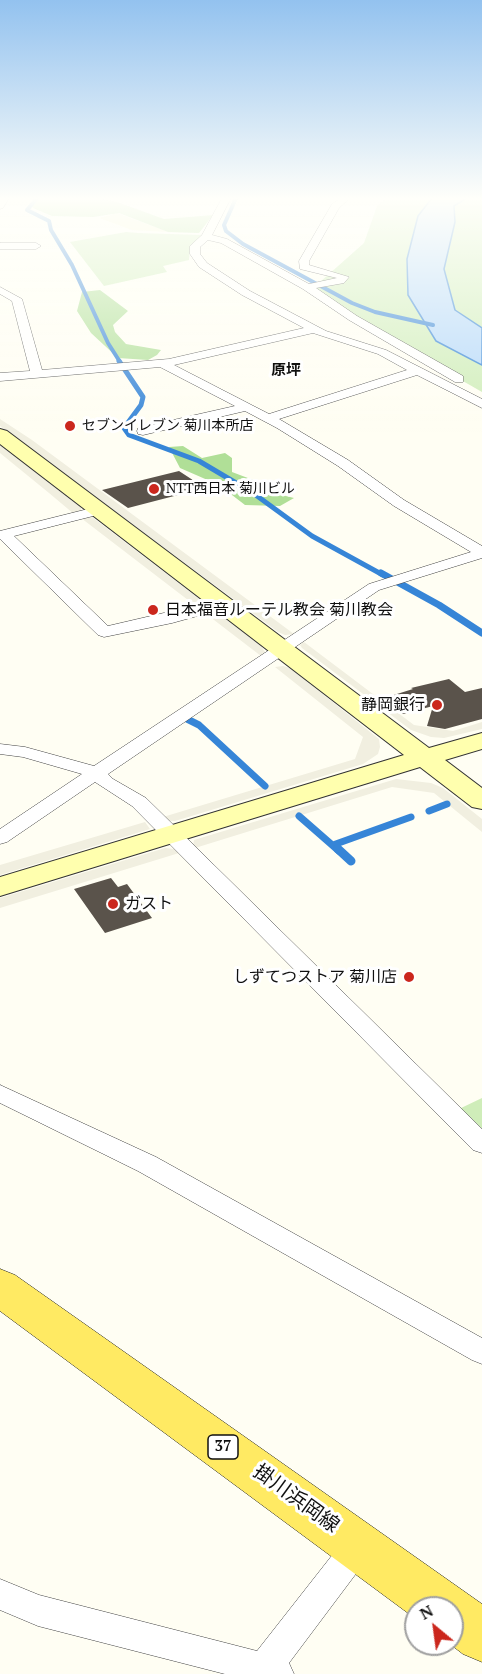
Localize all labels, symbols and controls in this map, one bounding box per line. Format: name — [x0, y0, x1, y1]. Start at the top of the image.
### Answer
district label: 原坪 — [271, 362, 301, 380]
place label: セブンイレブン 菊川本所店 — [82, 418, 253, 434]
marker: セブンイレブン 菊川本所店 — [63, 419, 77, 433]
place label: NTT西日本 菊川ビル — [166, 481, 295, 497]
marker: NTT西日本 菊川ビル — [147, 482, 161, 496]
place label: 日本福音ルーテル教会 菊川教会 — [165, 600, 393, 620]
marker: 日本福音ルーテル教会 菊川教会 — [146, 603, 160, 617]
place label: 静岡銀行 — [361, 695, 425, 715]
marker: 静岡銀行 — [430, 698, 444, 712]
place label: ガスト — [125, 894, 173, 914]
marker: ガスト — [106, 897, 120, 911]
place label: しずてつストア 菊川店 — [233, 967, 397, 987]
marker: しずてつストア 菊川店 — [402, 970, 416, 984]
road number: 37 — [208, 1435, 238, 1459]
street label: 掛川浜岡線 — [248, 1460, 344, 1538]
north arrow — [404, 1596, 464, 1656]
text: N — [416, 1599, 437, 1625]

